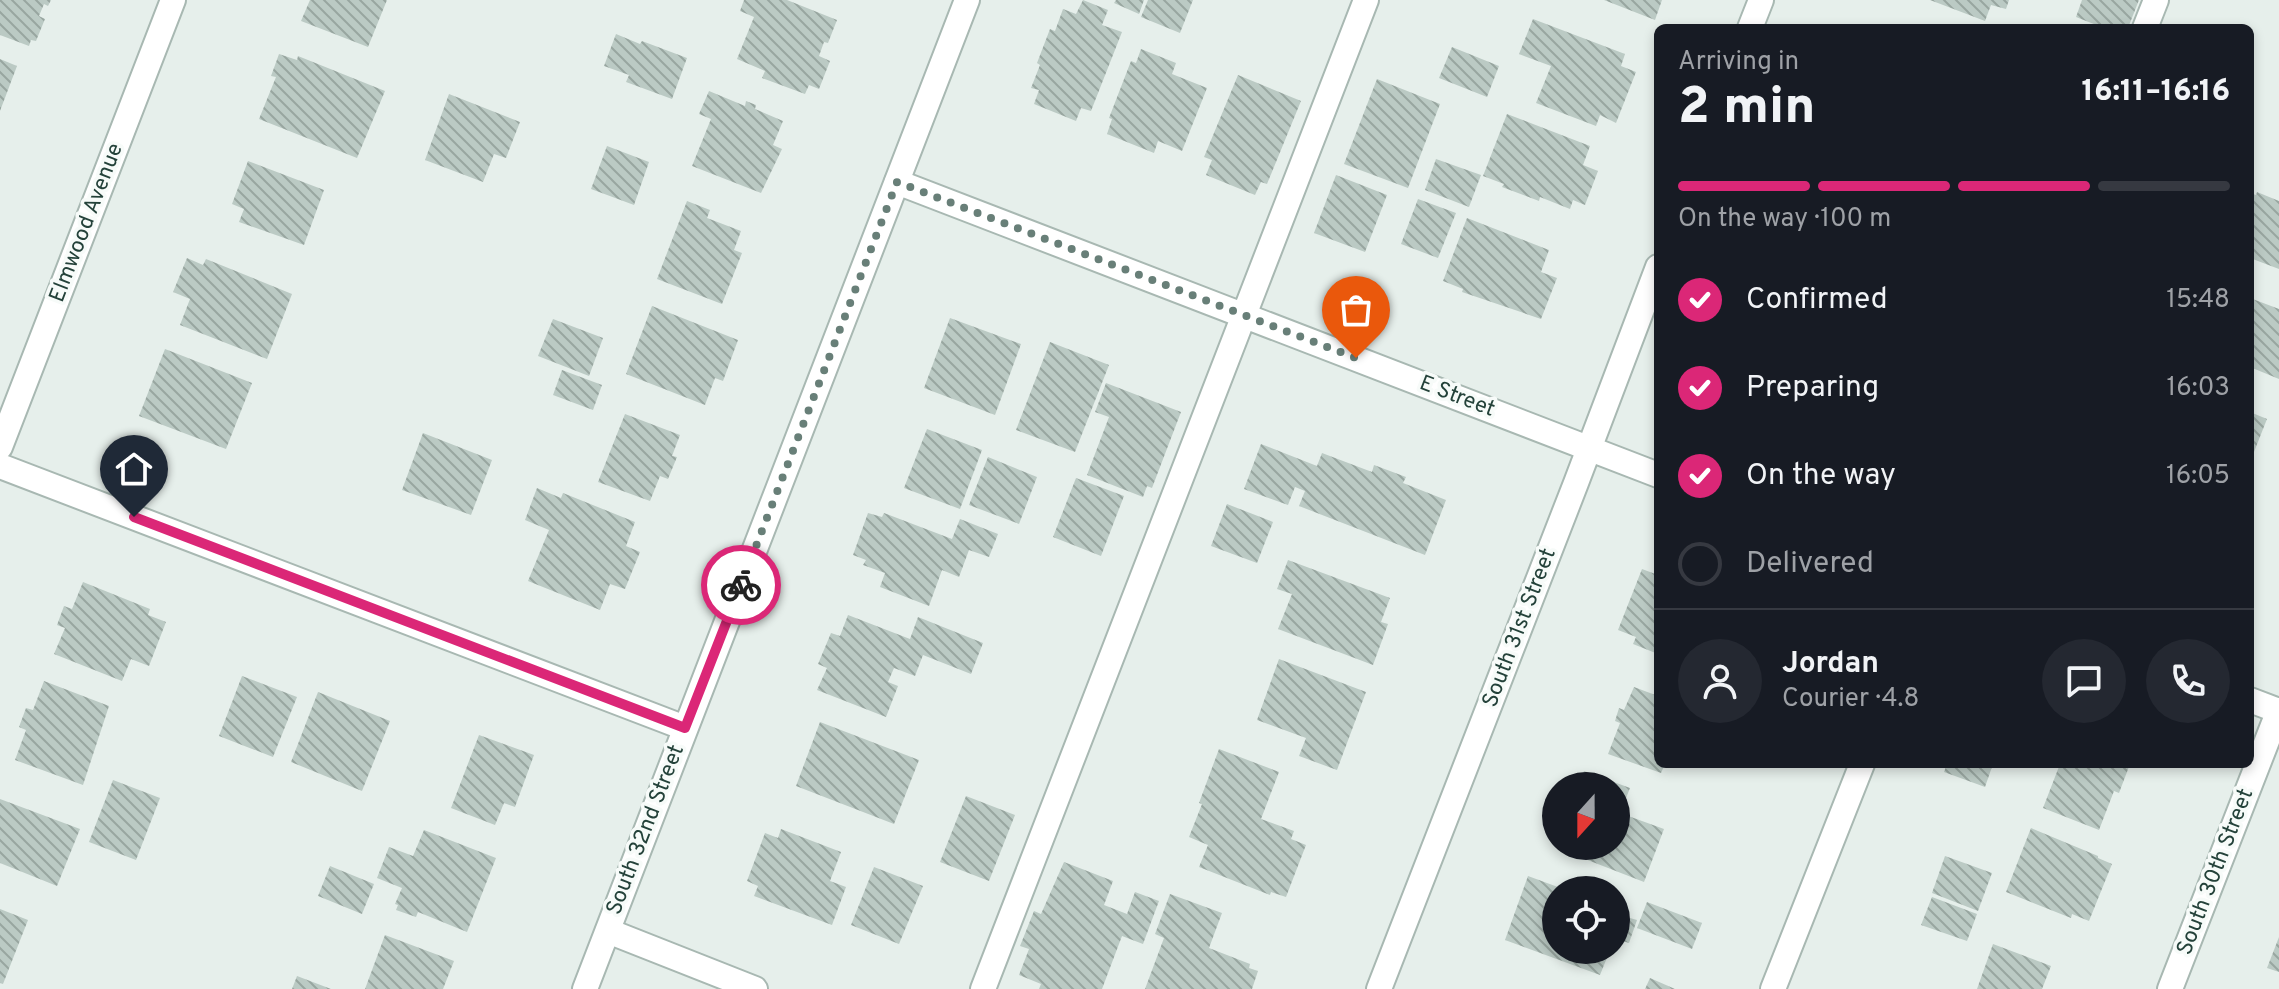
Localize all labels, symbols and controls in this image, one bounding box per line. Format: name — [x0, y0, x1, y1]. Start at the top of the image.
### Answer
text: Arriving in — [1678, 46, 1799, 79]
text: 16:11–16:16 — [2082, 74, 2230, 111]
text: 2 min — [1678, 76, 1816, 142]
street label: Elmwood Avenue — [44, 140, 130, 306]
text: On the way · 100 m — [1678, 203, 1891, 236]
pin — [1322, 276, 1390, 358]
icon: check — [1678, 278, 1722, 322]
text: Confirmed — [1746, 282, 1888, 319]
text: 15:48 — [2166, 284, 2230, 317]
icon: bag — [1334, 288, 1378, 332]
icon: check — [1678, 366, 1722, 410]
street label: E Street — [1415, 370, 1499, 424]
text: Preparing — [1746, 370, 1879, 407]
text: 16:03 — [2167, 372, 2230, 405]
pin — [100, 435, 168, 517]
icon: home — [112, 447, 156, 491]
icon: check — [1678, 454, 1722, 498]
text: On the way — [1746, 458, 1896, 495]
text: 16:05 — [2166, 460, 2230, 493]
courier — [701, 545, 781, 625]
street label: South 31st Street — [1477, 545, 1563, 711]
text: Delivered — [1746, 546, 1874, 583]
icon: bike — [719, 563, 763, 607]
button: person — [1678, 639, 1762, 723]
button: chat — [2042, 639, 2126, 723]
button: phone — [2146, 639, 2230, 723]
text: Jordan — [1782, 646, 1879, 683]
text: Courier · 4.8 — [1782, 683, 1919, 716]
street label: South 32nd Street — [601, 741, 691, 919]
north arrow — [1542, 772, 1630, 860]
map controls — [1542, 772, 1630, 964]
street label: South 30th Street — [2172, 785, 2260, 959]
button: locate — [1542, 876, 1630, 964]

